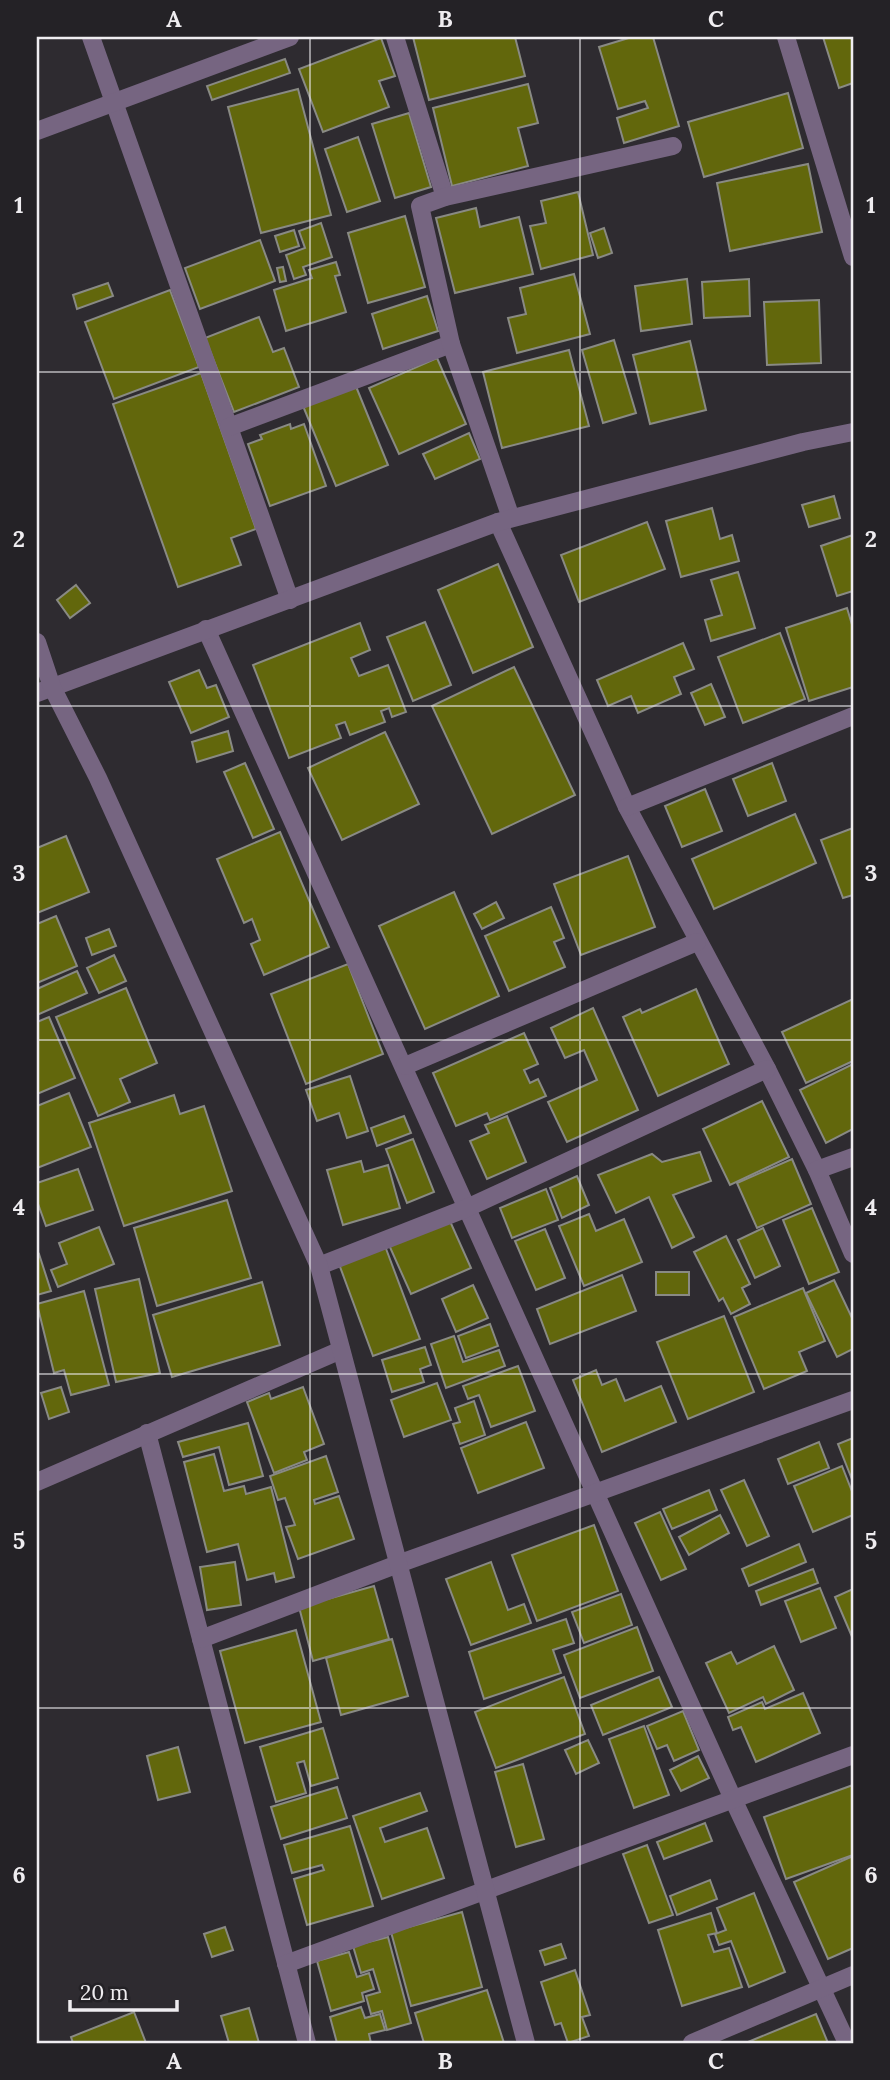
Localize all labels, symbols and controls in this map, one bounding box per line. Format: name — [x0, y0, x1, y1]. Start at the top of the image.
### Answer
text: A — [166, 4, 182, 33]
text: B — [437, 4, 453, 33]
text: C — [708, 4, 724, 33]
text: 1 — [14, 190, 24, 219]
text: 1 — [866, 190, 876, 219]
text: 2 — [13, 524, 25, 553]
text: 2 — [865, 524, 877, 553]
text: 3 — [13, 858, 25, 887]
text: 3 — [865, 858, 877, 887]
text: 4 — [13, 1192, 25, 1221]
text: 4 — [865, 1192, 877, 1221]
text: 5 — [13, 1526, 25, 1555]
text: 5 — [865, 1526, 877, 1555]
text: 6 — [12, 1860, 26, 1889]
text: 6 — [864, 1860, 878, 1889]
scale bar — [70, 1968, 177, 2012]
text: 20 m — [80, 1979, 129, 2006]
text: A — [166, 2046, 182, 2075]
text: B — [437, 2046, 453, 2075]
text: C — [708, 2046, 724, 2075]

